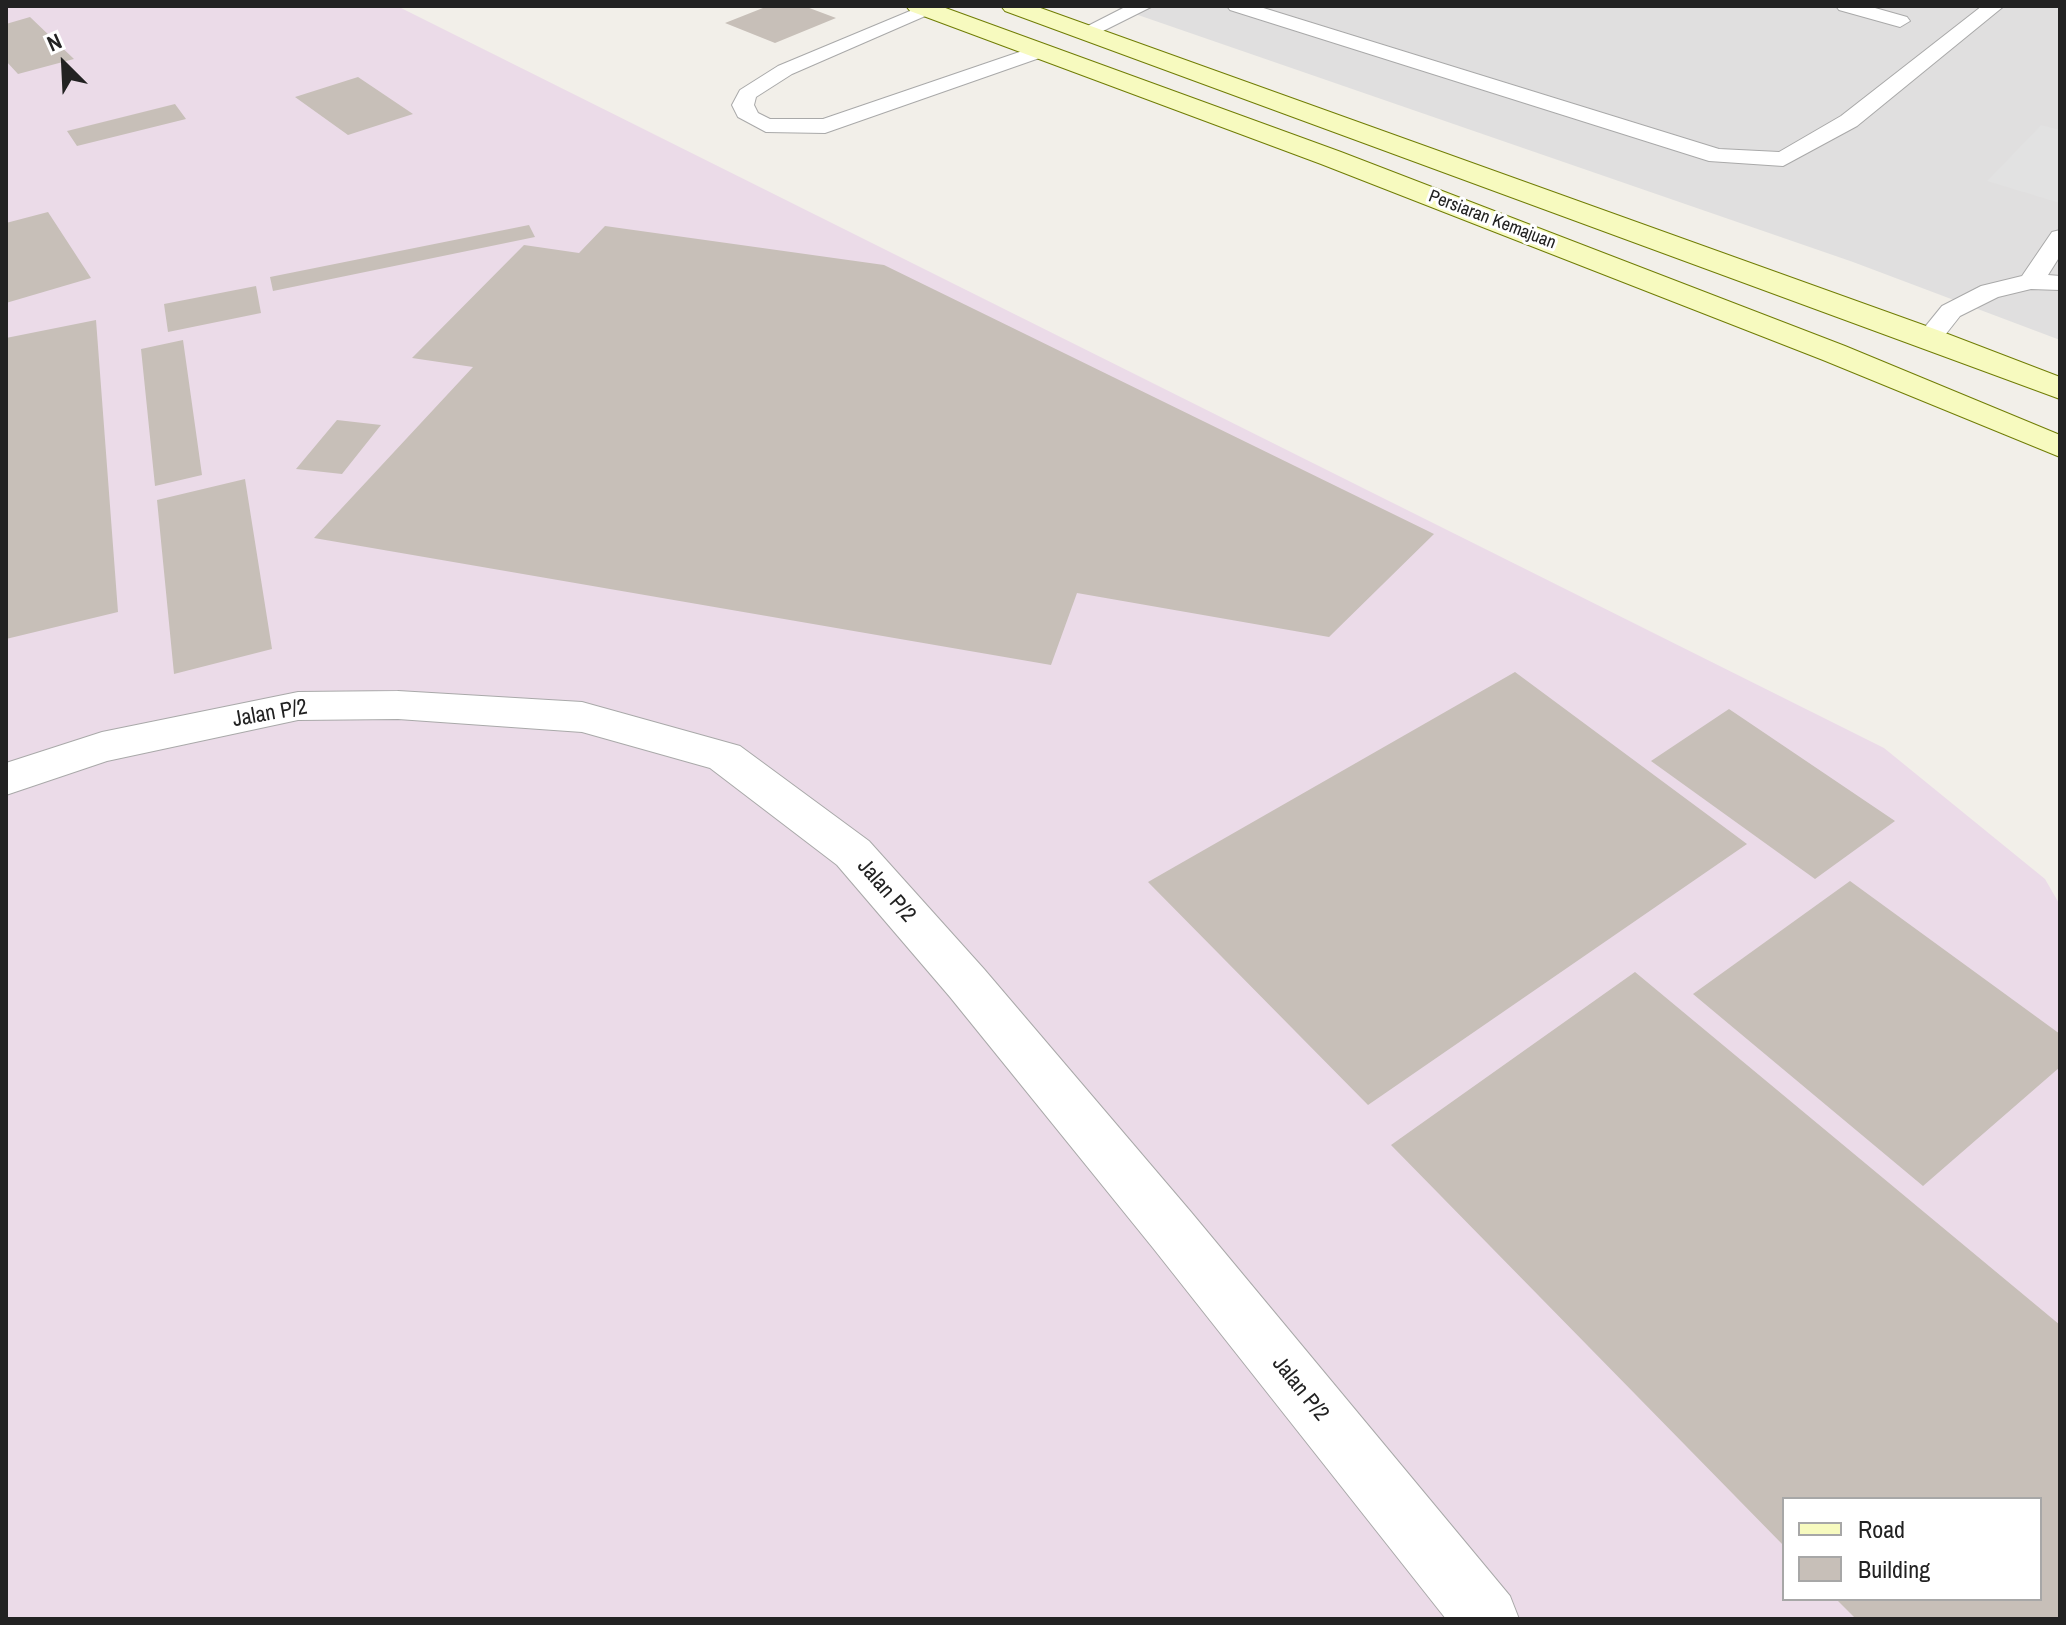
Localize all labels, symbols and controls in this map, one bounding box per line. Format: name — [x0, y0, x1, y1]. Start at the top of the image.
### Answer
north arrow — [24, 24, 104, 104]
text: N — [42, 26, 66, 58]
street label: Persiaran Kemajuan — [1425, 186, 1559, 254]
street label: Jalan P/2 — [231, 694, 309, 734]
street label: Jalan P/2 — [851, 854, 921, 928]
street label: Jalan P/2 — [1266, 1351, 1334, 1427]
legend — [1782, 1497, 2042, 1601]
text: Road — [1858, 1513, 1905, 1545]
text: Building — [1858, 1553, 1930, 1585]

